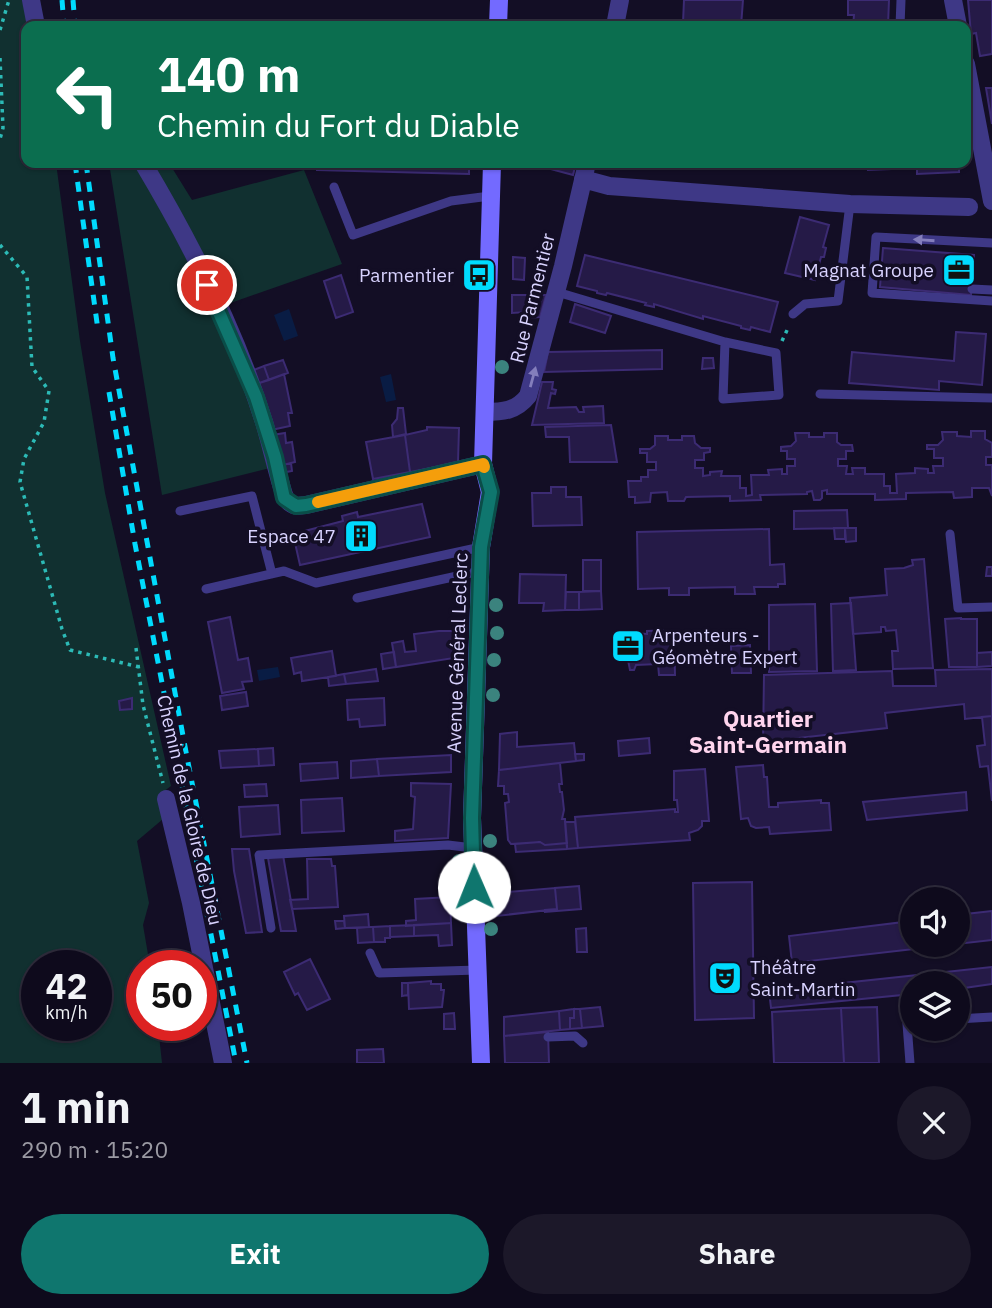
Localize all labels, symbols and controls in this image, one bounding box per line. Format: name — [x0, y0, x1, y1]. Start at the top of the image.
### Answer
text: 140 m — [157, 42, 301, 105]
icon: left — [42, 49, 133, 140]
text: Chemin du Fort du Diable — [157, 104, 520, 146]
street label: Rue Parmentier — [504, 231, 560, 365]
one-way arrow — [913, 234, 935, 245]
office icon: Magnat Groupe — [940, 251, 978, 289]
pin — [177, 255, 237, 315]
bus stop icon: Parmentier — [460, 256, 498, 294]
place label: Magnat Groupe — [803, 258, 934, 282]
place label: Parmentier — [359, 263, 454, 287]
icon: arrive — [188, 266, 226, 304]
one-way arrow — [529, 367, 539, 388]
building icon: Espace 47 — [342, 517, 380, 555]
place label: Espace 47 — [247, 524, 336, 548]
street label: Avenue Général Leclerc — [442, 552, 473, 754]
place label: Arpenteurs - Géomètre Expert — [652, 623, 798, 669]
office icon: Arpenteurs - Géomètre Expert — [609, 627, 647, 665]
street label: Chemin de la Gloire de Dieu — [152, 693, 228, 927]
district label: Quartier Saint-Germain — [689, 703, 847, 759]
position arrow — [437, 850, 511, 924]
map controls — [900, 887, 970, 1041]
button: sound — [900, 887, 970, 957]
speed limit sign: 50 — [126, 950, 217, 1041]
place label: Théâtre Saint-Martin — [750, 955, 855, 1001]
theatre icon: Théâtre Saint-Martin — [706, 959, 744, 997]
text: 42 — [45, 963, 88, 1009]
button: layers — [900, 971, 970, 1041]
text: km/h — [45, 1001, 88, 1024]
text: 1 min — [21, 1080, 131, 1135]
button: close — [897, 1086, 971, 1160]
text: 290 m · 15:20 — [21, 1134, 168, 1164]
button: Exit — [21, 1214, 489, 1294]
button: Share — [503, 1214, 971, 1294]

